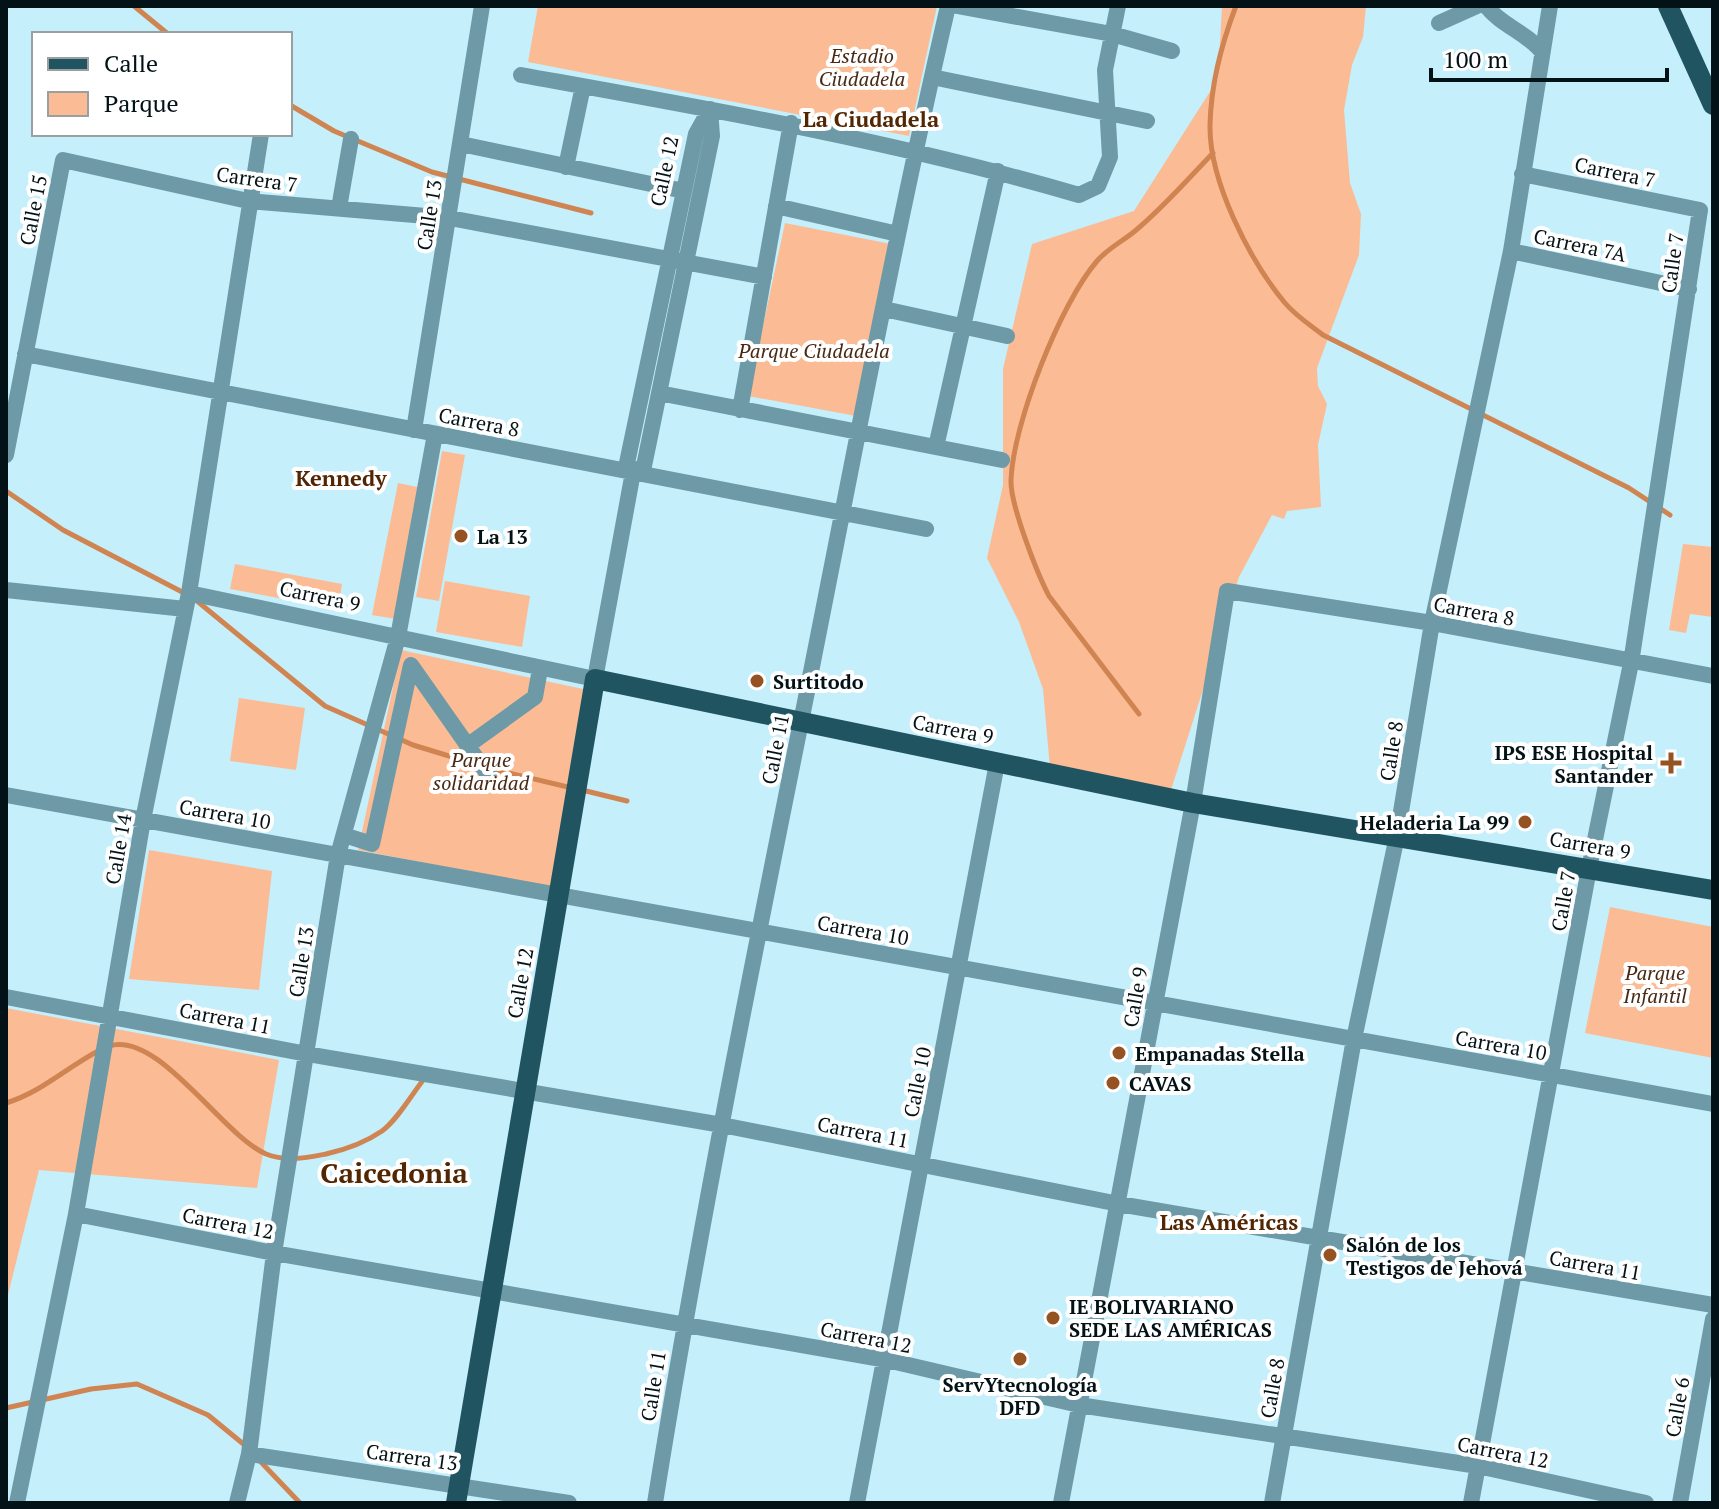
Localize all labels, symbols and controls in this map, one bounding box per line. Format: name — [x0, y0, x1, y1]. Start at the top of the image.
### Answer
legend — [32, 32, 292, 136]
scale bar — [1431, 32, 1667, 82]
park label: Estadio Ciudadela — [819, 42, 905, 92]
text: 100 m — [1443, 43, 1508, 75]
text: Calle — [104, 47, 158, 79]
text: Parque — [104, 87, 179, 119]
district label: La Ciudadela — [803, 104, 939, 133]
street label: Calle 12 — [643, 133, 685, 209]
street label: Carrera 7 — [1572, 150, 1658, 194]
street label: Carrera 7 — [215, 160, 299, 198]
street label: Calle 15 — [13, 172, 53, 248]
street label: Calle 13 — [410, 178, 448, 252]
street label: Carrera 7A — [1531, 222, 1629, 268]
street label: Calle 7 — [1654, 231, 1690, 295]
park label: Parque Ciudadela — [737, 337, 890, 364]
street label: Carrera 8 — [436, 401, 522, 443]
district label: Kennedy — [295, 463, 387, 492]
place label: La 13 — [477, 523, 528, 550]
marker: La 13 — [452, 527, 470, 545]
street label: Carrera 9 — [277, 574, 363, 618]
street label: Carrera 8 — [1431, 590, 1517, 632]
place label: Surtitodo — [773, 668, 864, 695]
marker: Surtitodo — [748, 672, 766, 690]
street label: Carrera 9 — [910, 708, 996, 750]
street label: Calle 11 — [755, 711, 795, 787]
street label: Calle 8 — [1373, 719, 1409, 783]
place label: IPS ESE Hospital Santander — [1495, 739, 1653, 789]
park label: Parque solidaridad — [433, 746, 529, 796]
marker: IPS ESE Hospital Santander — [1660, 752, 1682, 774]
street label: Carrera 10 — [177, 793, 273, 835]
place label: Heladeria La 99 — [1360, 809, 1509, 836]
street label: Calle 14 — [99, 811, 138, 886]
marker: Heladeria La 99 — [1516, 813, 1534, 831]
street label: Carrera 9 — [1547, 825, 1633, 865]
street label: Calle 7 — [1544, 869, 1582, 933]
street label: Carrera 10 — [815, 909, 911, 951]
street label: Calle 13 — [282, 925, 320, 999]
street label: Calle 12 — [501, 946, 539, 1020]
park label: Parque Infantil — [1622, 959, 1687, 1009]
street label: Calle 9 — [1116, 965, 1154, 1029]
street label: Carrera 11 — [177, 996, 273, 1040]
street label: Carrera 10 — [1453, 1024, 1549, 1066]
place label: Empanadas Stella — [1135, 1040, 1305, 1067]
street label: Calle 10 — [897, 1044, 937, 1120]
marker: Empanadas Stella — [1110, 1044, 1128, 1062]
place label: CAVAS — [1129, 1070, 1191, 1097]
marker: CAVAS — [1104, 1074, 1122, 1092]
street label: Carrera 11 — [815, 1110, 911, 1154]
district label: Caicedonia — [320, 1154, 468, 1191]
street label: Carrera 12 — [180, 1201, 276, 1245]
district label: Las Américas — [1160, 1207, 1298, 1236]
place label: Salón de los Testigos de Jehová — [1346, 1231, 1523, 1281]
street label: Carrera 11 — [1547, 1244, 1643, 1286]
marker: Salón de los Testigos de Jehová — [1321, 1246, 1339, 1264]
place label: IE BOLIVARIANO SEDE LAS AMÉRICAS — [1069, 1293, 1272, 1343]
marker: IE BOLIVARIANO SEDE LAS AMÉRICAS — [1044, 1309, 1062, 1327]
street label: Carrera 12 — [818, 1315, 914, 1359]
street label: Calle 11 — [634, 1349, 672, 1423]
marker: ServYtecnología DFD — [1011, 1350, 1029, 1368]
street label: Calle 8 — [1253, 1356, 1291, 1420]
place label: ServYtecnología DFD — [943, 1371, 1097, 1421]
street label: Calle 6 — [1658, 1374, 1696, 1439]
street label: Carrera 12 — [1455, 1430, 1551, 1474]
street label: Carrera 13 — [364, 1437, 460, 1477]

